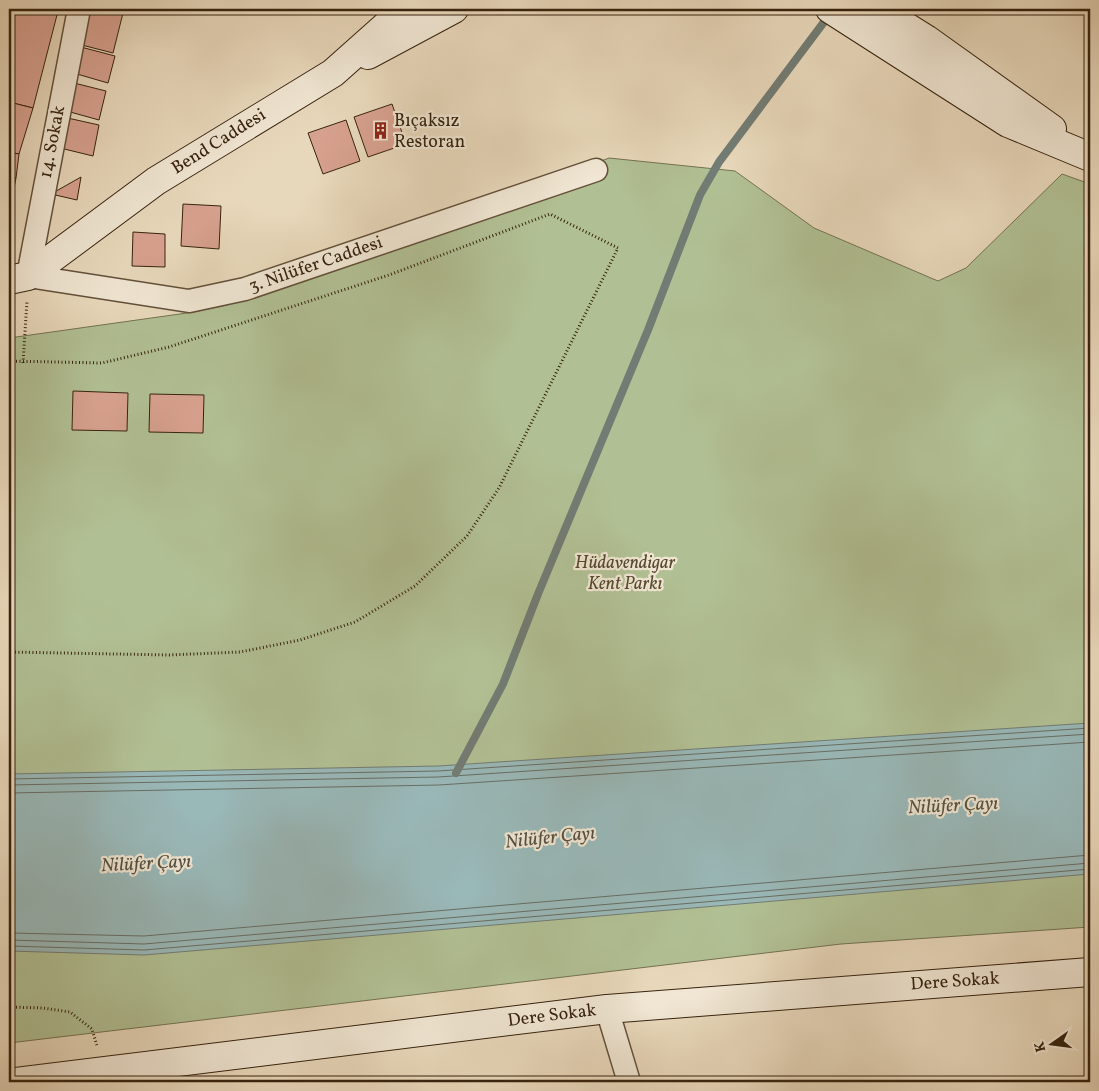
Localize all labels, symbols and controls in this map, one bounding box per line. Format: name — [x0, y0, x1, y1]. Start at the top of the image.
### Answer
street label: 14. Sokak — [34, 103, 72, 180]
street label: Bend Caddesi — [167, 103, 271, 181]
place label: Bıçaksız Restoran — [394, 109, 465, 155]
building icon: Bıçaksız Restoran — [370, 121, 390, 141]
street label: 3. Nilüfer Caddesi — [246, 230, 386, 300]
park label: Hüdavendigar Kent Parkı — [575, 551, 675, 597]
water label: Nilüfer Çayı — [907, 791, 999, 821]
water label: Nilüfer Çayı — [504, 820, 596, 856]
water label: Nilüfer Çayı — [100, 849, 192, 879]
street label: Dere Sokak — [910, 966, 1001, 998]
street label: Dere Sokak — [506, 998, 598, 1034]
north arrow — [1026, 1018, 1076, 1068]
text: K — [1030, 1040, 1051, 1054]

